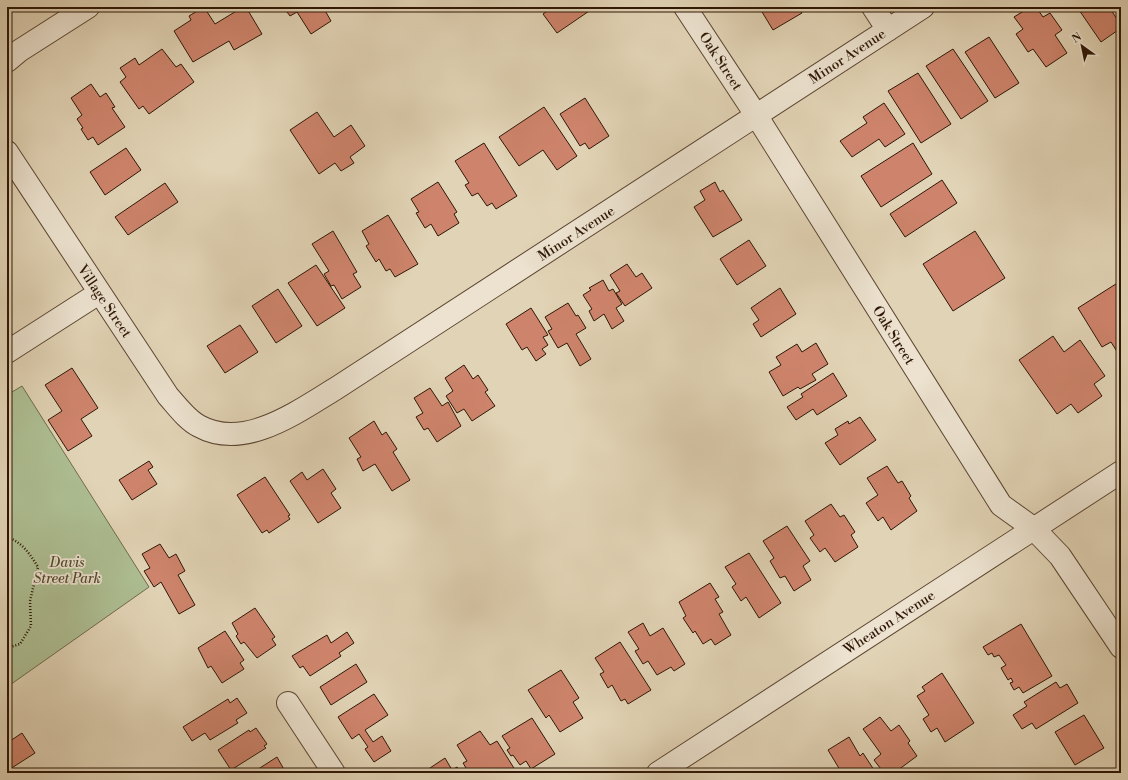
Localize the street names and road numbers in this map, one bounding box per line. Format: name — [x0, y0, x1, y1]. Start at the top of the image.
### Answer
street label: Minor Avenue — [806, 25, 889, 88]
street label: Oak Street — [695, 29, 746, 94]
street label: Minor Avenue — [535, 202, 618, 265]
street label: Village Street — [73, 261, 135, 342]
street label: Oak Street — [868, 303, 918, 368]
street label: Wheaton Avenue — [840, 587, 939, 660]

